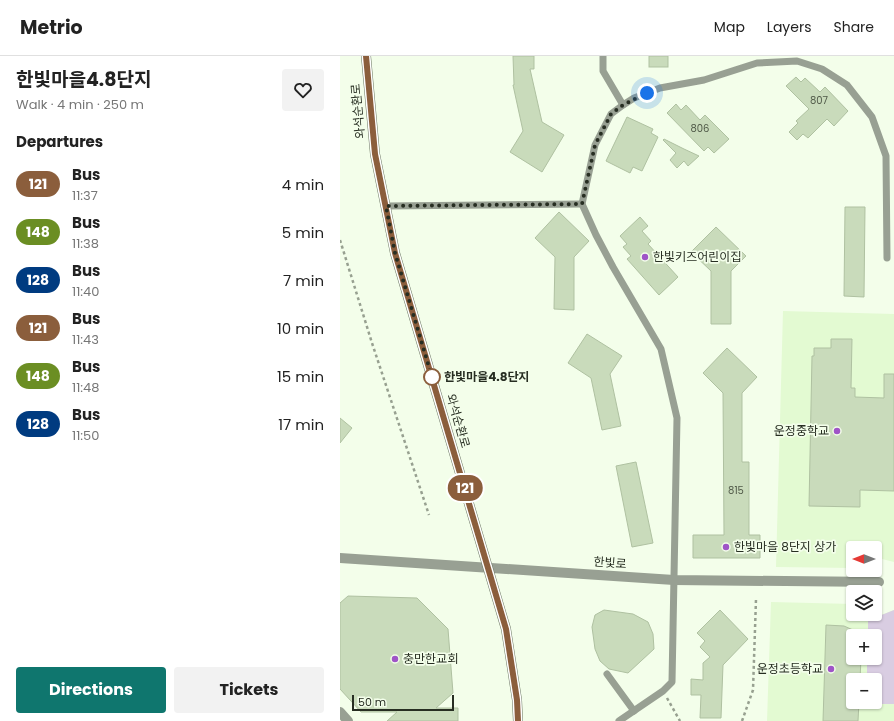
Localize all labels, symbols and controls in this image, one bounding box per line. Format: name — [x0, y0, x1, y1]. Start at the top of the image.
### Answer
text: Metrio — [20, 14, 83, 41]
text: Map — [714, 17, 745, 37]
text: Layers — [767, 17, 811, 37]
text: Share — [833, 17, 874, 37]
text: 한빛마을4.8단지 — [16, 66, 151, 93]
button: heart — [282, 69, 324, 111]
street label: 와석순환로 — [347, 83, 368, 139]
your location — [637, 83, 657, 103]
house number: 807 — [810, 93, 829, 108]
text: Walk · 4 min · 250 m — [16, 95, 144, 114]
house number: 806 — [691, 121, 709, 136]
text: Departures — [16, 131, 103, 152]
text: Bus — [72, 164, 100, 185]
text: 121 — [29, 174, 47, 194]
text: 4 min — [282, 174, 324, 195]
text: 11:37 — [72, 186, 98, 205]
text: Bus — [72, 212, 100, 233]
text: 148 — [26, 222, 50, 242]
text: 5 min — [282, 222, 324, 243]
text: 11:38 — [72, 234, 99, 253]
place label: 한빛키즈어린이집 — [653, 248, 741, 265]
marker: 한빛키즈어린이집 — [640, 252, 650, 262]
text: Bus — [72, 260, 100, 281]
text: 128 — [27, 270, 49, 290]
text: 7 min — [283, 270, 324, 291]
text: 11:40 — [72, 282, 99, 301]
text: Bus — [72, 308, 100, 329]
text: 121 — [29, 318, 47, 338]
text: 10 min — [277, 318, 324, 339]
text: 11:43 — [72, 330, 99, 349]
text: Bus — [72, 356, 100, 377]
text: 148 — [26, 366, 50, 386]
text: 15 min — [277, 366, 324, 387]
marker: 한빛마을4.8단지 — [423, 368, 441, 386]
place label: 한빛마을4.8단지 — [444, 368, 530, 385]
text: 11:48 — [72, 378, 99, 397]
street label: 와석순환로 — [443, 392, 474, 450]
text: Bus — [72, 404, 100, 425]
text: 128 — [27, 414, 49, 434]
text: 17 min — [278, 414, 324, 435]
place label: 운정중학교 — [774, 422, 829, 439]
text: 11:50 — [72, 426, 99, 445]
marker: 운정중학교 — [832, 426, 842, 436]
line badge: 121 — [442, 475, 488, 501]
text: 121 — [456, 478, 474, 498]
house number: 815 — [728, 483, 744, 498]
place label: 한빛마을 8단지 상가 — [734, 538, 836, 555]
north arrow — [846, 541, 882, 577]
map controls — [846, 541, 882, 709]
marker: 한빛마을 8단지 상가 — [721, 542, 731, 552]
street label: 한빛로 — [593, 553, 627, 572]
button: layers — [846, 585, 882, 621]
button: + — [846, 629, 882, 665]
place label: 충만한교회 — [403, 650, 458, 667]
marker: 충만한교회 — [390, 654, 400, 664]
place label: 운정초등학교 — [757, 660, 823, 677]
marker: 운정초등학교 — [826, 664, 836, 674]
button: Directions — [16, 667, 166, 713]
button: Tickets — [174, 667, 324, 713]
button: − — [846, 673, 882, 709]
scale bar — [352, 693, 454, 712]
text: 50 m — [358, 694, 386, 710]

